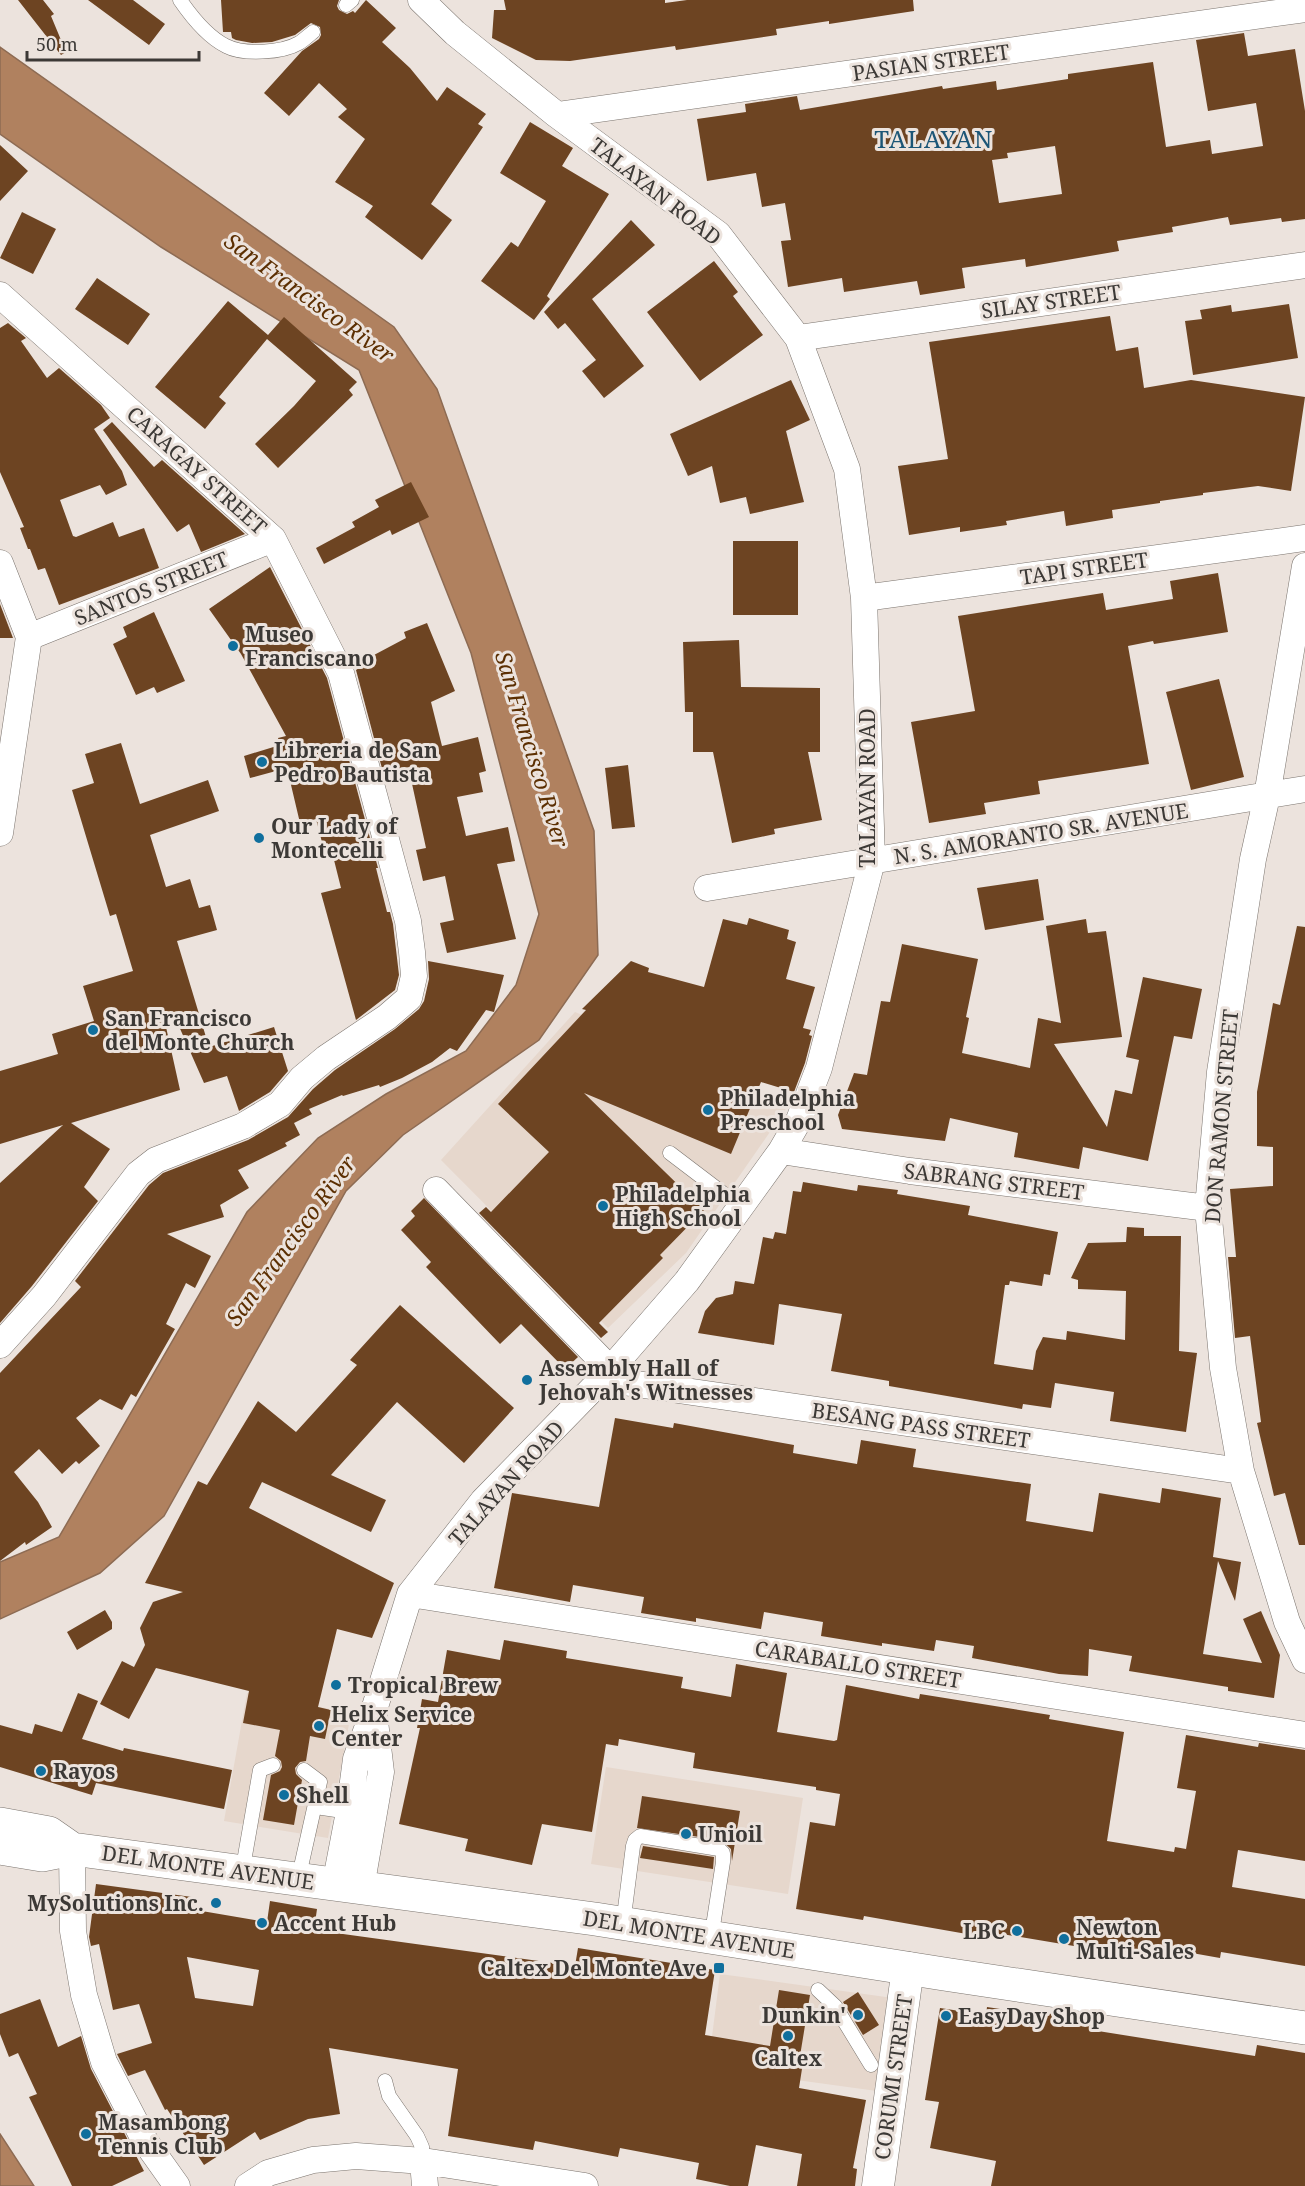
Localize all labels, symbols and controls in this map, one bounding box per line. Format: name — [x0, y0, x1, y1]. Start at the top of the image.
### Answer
scale bar — [27, 24, 200, 62]
text: 50 m — [36, 32, 78, 56]
street label: PASIAN STREET — [851, 37, 1012, 87]
district label: TALAYAN — [874, 122, 994, 155]
street label: TALAYAN ROAD — [585, 131, 727, 251]
water label: San Francisco River — [219, 225, 402, 369]
street label: SILAY STREET — [979, 277, 1123, 325]
street label: CARAGAY STREET — [121, 400, 273, 541]
street label: SANTOS STREET — [70, 544, 232, 632]
street label: TAPI STREET — [1018, 545, 1150, 591]
place label: Museo Franciscano — [245, 620, 374, 672]
marker: Museo Franciscano — [226, 639, 240, 653]
water label: San Francisco River — [489, 647, 577, 851]
street label: TALAYAN ROAD — [853, 708, 881, 868]
place label: Libreria de San Pedro Bautista — [274, 736, 438, 788]
marker: Libreria de San Pedro Bautista — [255, 755, 269, 769]
street label: N. S. AMORANTO SR. AVENUE — [892, 796, 1190, 870]
place label: Our Lady of Montecelli — [271, 812, 399, 864]
marker: Our Lady of Montecelli — [252, 831, 266, 845]
place label: San Francisco del Monte Church — [105, 1004, 294, 1056]
street label: DON RAMON STREET — [1198, 1008, 1244, 1224]
marker: San Francisco del Monte Church — [86, 1023, 100, 1037]
place label: Philadelphia Preschool — [720, 1084, 855, 1136]
marker: Philadelphia Preschool — [701, 1103, 715, 1117]
water label: San Francisco River — [218, 1148, 362, 1331]
street label: SABRANG STREET — [902, 1156, 1086, 1206]
place label: Philadelphia High School — [615, 1180, 750, 1232]
marker: Philadelphia High School — [596, 1199, 610, 1213]
place label: Assembly Hall of Jehovah's Witnesses — [538, 1354, 753, 1406]
marker: Assembly Hall of Jehovah's Witnesses — [520, 1373, 534, 1387]
street label: BESANG PASS STREET — [810, 1396, 1032, 1454]
street label: TALAYAN ROAD — [442, 1414, 570, 1552]
street label: CARABALLO STREET — [753, 1634, 963, 1694]
place label: Tropical Brew — [348, 1671, 498, 1699]
marker: Tropical Brew — [329, 1678, 343, 1692]
place label: Helix Service Center — [331, 1700, 472, 1752]
marker: Helix Service Center — [312, 1719, 326, 1733]
place label: Rayos — [53, 1757, 115, 1785]
marker: Rayos — [34, 1764, 48, 1778]
place label: Shell — [296, 1781, 350, 1809]
marker: Shell — [277, 1788, 291, 1802]
place label: Unioil — [698, 1820, 763, 1848]
marker: Unioil — [679, 1827, 693, 1841]
street label: DEL MONTE AVENUE — [100, 1838, 316, 1896]
place label: MySolutions Inc. — [27, 1889, 204, 1917]
marker: MySolutions Inc. — [209, 1896, 223, 1910]
street label: DEL MONTE AVENUE — [581, 1903, 797, 1965]
place label: Accent Hub — [274, 1909, 396, 1937]
place label: Newton Multi-Sales — [1076, 1913, 1194, 1965]
marker: Accent Hub — [255, 1916, 269, 1930]
place label: LBC — [963, 1917, 1005, 1945]
marker: LBC — [1010, 1924, 1024, 1938]
marker: Newton Multi-Sales — [1057, 1932, 1071, 1946]
place label: Caltex Del Monte Ave — [480, 1954, 707, 1982]
marker: Caltex Del Monte Ave — [712, 1961, 726, 1975]
street label: CORUMI STREET — [868, 1992, 918, 2161]
place label: Dunkin' — [762, 2001, 846, 2029]
place label: EasyDay Shop — [958, 2002, 1105, 2030]
marker: Dunkin' — [851, 2008, 865, 2022]
marker: EasyDay Shop — [939, 2009, 953, 2023]
marker: Caltex — [781, 2029, 795, 2043]
place label: Caltex — [754, 2044, 822, 2072]
place label: Masambong Tennis Club — [98, 2108, 227, 2160]
marker: Masambong Tennis Club — [79, 2127, 93, 2141]

